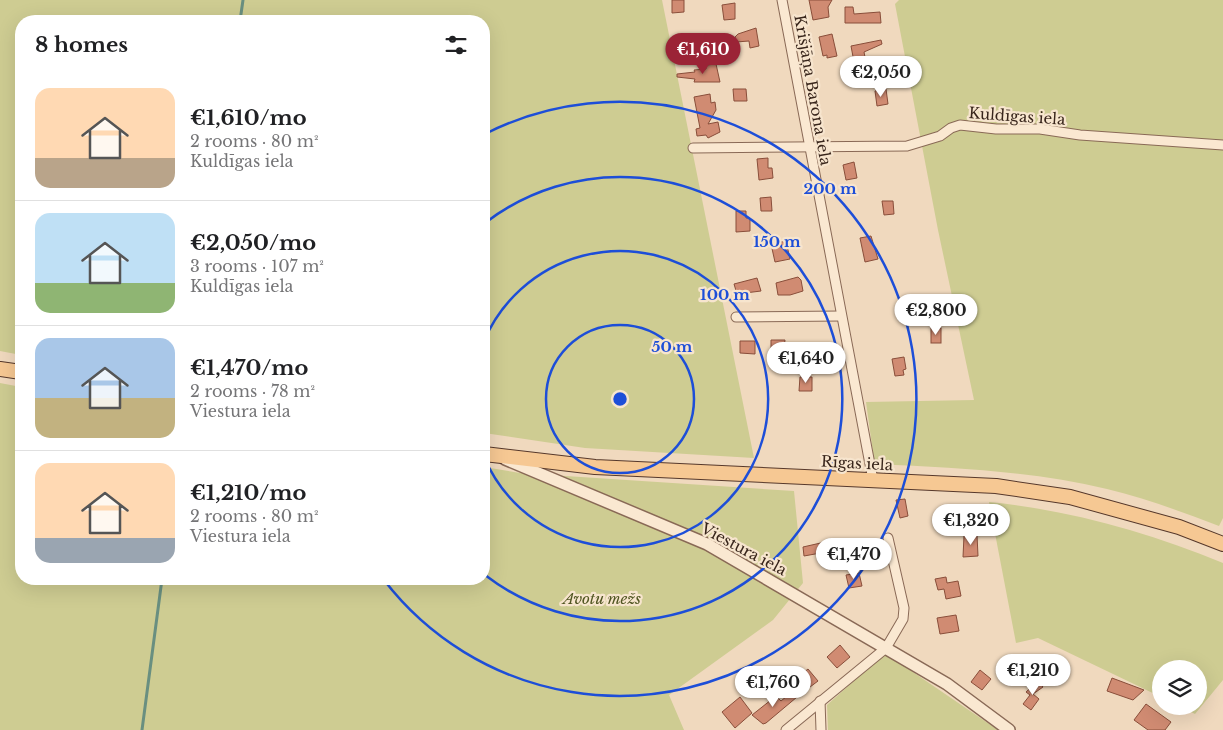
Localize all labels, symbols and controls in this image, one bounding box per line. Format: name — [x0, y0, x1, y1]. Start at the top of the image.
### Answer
street label: Krišjāņa Barona iela — [790, 13, 836, 168]
icon: filters — [442, 31, 470, 59]
text: 8 homes — [35, 32, 128, 58]
pin: €1,610 — [662, 32, 744, 75]
text: €1,610 — [677, 39, 730, 59]
pin: €2,050 — [840, 56, 922, 98]
text: €2,050 — [851, 62, 911, 82]
street label: Kuldīgas iela — [968, 103, 1067, 129]
text: €1,610/mo — [190, 105, 307, 131]
icon: home — [75, 108, 135, 168]
text: 2 rooms · 80 m² — [190, 131, 318, 151]
text: Kuldīgas iela — [190, 151, 293, 171]
text: 200 m — [804, 179, 857, 198]
text: €2,050/mo — [190, 230, 316, 256]
text: 150 m — [753, 232, 801, 251]
icon: home — [75, 233, 135, 293]
text: 3 rooms · 107 m² — [190, 256, 324, 276]
text: Kuldīgas iela — [190, 276, 293, 296]
text: 100 m — [700, 285, 750, 304]
pin: €2,800 — [895, 294, 977, 336]
text: €2,800 — [905, 300, 967, 320]
text: 50 m — [652, 337, 693, 356]
pin: €1,640 — [765, 342, 847, 384]
text: €1,640 — [778, 348, 834, 368]
text: €1,470/mo — [190, 355, 308, 381]
icon: home — [75, 358, 135, 418]
text: 2 rooms · 78 m² — [190, 381, 315, 401]
centre of rings — [611, 390, 629, 408]
text: Viestura iela — [190, 401, 291, 421]
street label: Rīgas iela — [820, 452, 894, 474]
text: €1,210/mo — [190, 480, 306, 506]
icon: home — [75, 483, 135, 543]
pin: €1,320 — [930, 504, 1012, 546]
text: 2 rooms · 80 m² — [190, 506, 318, 526]
text: €1,320 — [943, 510, 999, 530]
street label: Viestura iela — [697, 518, 791, 580]
text: Viestura iela — [190, 526, 291, 546]
pin: €1,470 — [813, 538, 895, 580]
text: €1,470 — [827, 544, 881, 564]
park label: Avotu mežs — [561, 589, 641, 608]
pin: €1,210 — [992, 654, 1074, 696]
text: €1,210 — [1007, 660, 1059, 680]
map controls — [1152, 660, 1207, 715]
button: layers — [1152, 660, 1207, 715]
pin: €1,760 — [732, 666, 814, 708]
text: €1,760 — [746, 672, 800, 692]

